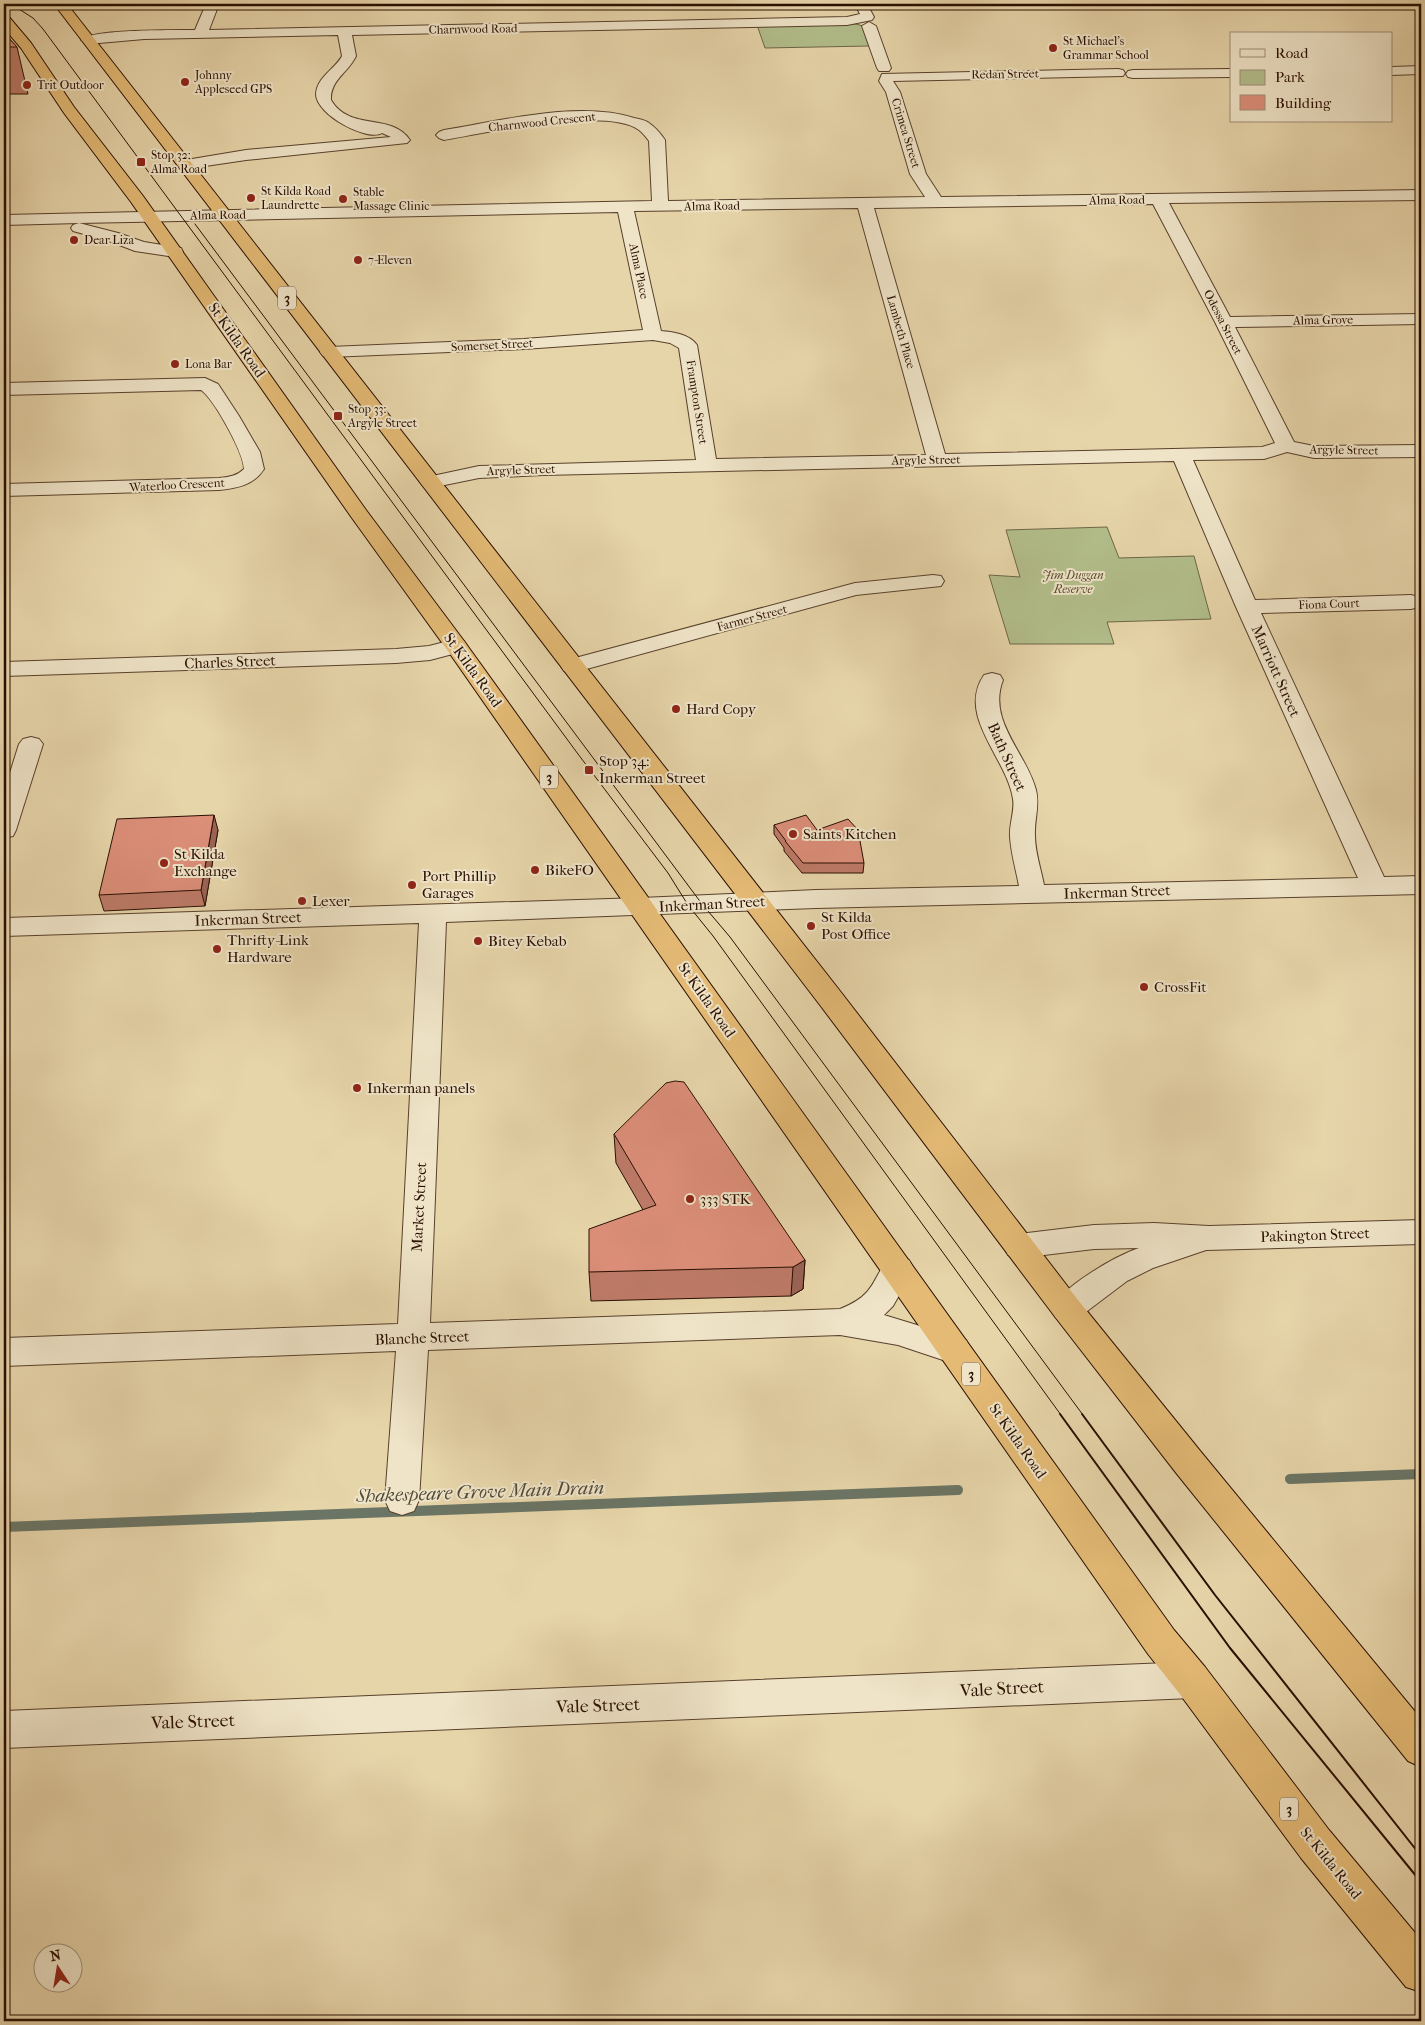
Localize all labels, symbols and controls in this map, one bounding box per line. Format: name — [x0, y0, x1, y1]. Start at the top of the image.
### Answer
street label: Charnwood Road — [428, 21, 518, 37]
legend — [1230, 32, 1392, 122]
place label: St Michael's Grammar School — [1063, 34, 1150, 62]
marker: St Michael's Grammar School — [1047, 42, 1059, 54]
text: Road — [1275, 44, 1309, 62]
street label: Redan Street — [971, 66, 1040, 82]
place label: Johnny Appleseed GPS — [194, 68, 272, 96]
text: Park — [1275, 68, 1305, 86]
marker: Johnny Appleseed GPS — [179, 76, 191, 88]
place label: Trit Outdoor — [37, 78, 105, 92]
marker: Trit Outdoor — [21, 79, 33, 91]
text: Building — [1275, 94, 1332, 112]
street label: Crimea Street — [889, 96, 923, 170]
street label: Charnwood Crescent — [488, 109, 597, 135]
place label: Stop 32: Alma Road — [150, 148, 207, 176]
marker: Stop 32: Alma Road — [135, 156, 147, 168]
place label: St Kilda Road Laundrette — [261, 184, 331, 212]
place label: Stable Massage Clinic — [353, 185, 430, 213]
marker: St Kilda Road Laundrette — [245, 192, 257, 204]
marker: Stable Massage Clinic — [337, 193, 349, 205]
street label: Alma Road — [1088, 193, 1146, 208]
street label: Alma Road — [683, 199, 741, 214]
street label: Alma Road — [189, 208, 247, 223]
place label: Dear Liza — [84, 233, 134, 247]
marker: Dear Liza — [68, 234, 80, 246]
street label: Alma Place — [626, 241, 652, 300]
place label: 7-Eleven — [368, 253, 412, 267]
marker: 7-Eleven — [352, 254, 364, 266]
road number: 3 — [278, 286, 296, 310]
street label: Odessa Street — [1201, 287, 1246, 357]
street label: Lambeth Place — [884, 294, 918, 370]
street label: St Kilda Road — [205, 299, 270, 382]
street label: Alma Grove — [1292, 312, 1353, 328]
street label: Somerset Street — [451, 336, 534, 354]
place label: Lona Bar — [185, 357, 233, 371]
marker: Lona Bar — [169, 358, 181, 370]
street label: Frampton Street — [683, 359, 711, 446]
place label: Stop 33: Argyle Street — [347, 402, 418, 430]
marker: Stop 33: Argyle Street — [332, 410, 344, 422]
street label: Argyle Street — [1308, 442, 1379, 458]
street label: Argyle Street — [890, 452, 961, 468]
street label: Argyle Street — [485, 462, 556, 478]
street label: Waterloo Crescent — [128, 475, 226, 495]
park label: Jim Duggan Reserve — [1042, 568, 1104, 596]
street label: Fiona Court — [1298, 596, 1361, 612]
street label: Farmer Street — [715, 602, 789, 634]
street label: Marriott Street — [1248, 622, 1305, 720]
street label: St Kilda Road — [440, 629, 506, 711]
street label: Charles Street — [184, 651, 277, 673]
place label: Hard Copy — [686, 700, 757, 718]
marker: Hard Copy — [670, 703, 682, 715]
street label: Bath Street — [984, 720, 1030, 795]
place label: Stop 34: Inkerman Street — [599, 752, 706, 787]
marker: Stop 34: Inkerman Street — [583, 764, 595, 776]
road number: 3 — [540, 766, 558, 789]
place label: Saints Kitchen — [803, 825, 897, 843]
marker: Saints Kitchen — [787, 828, 799, 840]
place label: St Kilda Exchange — [174, 845, 237, 880]
marker: St Kilda Exchange — [158, 857, 170, 869]
place label: BikeFO — [545, 861, 594, 879]
marker: BikeFO — [529, 864, 541, 876]
place label: Port Phillip Garages — [422, 867, 496, 902]
marker: Port Phillip Garages — [406, 879, 418, 891]
street label: Inkerman Street — [1063, 881, 1171, 903]
place label: Lexer — [312, 892, 350, 910]
street label: Inkerman Street — [658, 892, 766, 916]
marker: Lexer — [296, 895, 308, 907]
street label: Inkerman Street — [194, 908, 302, 930]
place label: St Kilda Post Office — [821, 908, 891, 943]
marker: St Kilda Post Office — [805, 920, 817, 932]
place label: Thrifty-Link Hardware — [227, 931, 309, 966]
place label: Bitey Kebab — [488, 932, 567, 950]
marker: Bitey Kebab — [472, 935, 484, 947]
marker: Thrifty-Link Hardware — [211, 943, 223, 955]
street label: St Kilda Road — [675, 959, 740, 1042]
place label: CrossFit — [1154, 978, 1207, 996]
marker: CrossFit — [1138, 981, 1150, 993]
place label: Inkerman panels — [367, 1079, 475, 1097]
marker: Inkerman panels — [351, 1082, 363, 1094]
street label: Market Street — [408, 1161, 430, 1252]
place label: 333 STK — [700, 1190, 752, 1208]
marker: 333 STK — [684, 1193, 696, 1205]
street label: Pakington Street — [1260, 1224, 1371, 1246]
street label: Blanche Street — [374, 1327, 470, 1349]
road number: 3 — [962, 1362, 980, 1386]
street label: St Kilda Road — [986, 1400, 1051, 1483]
water label: Shakespeare Grove Main Drain — [355, 1477, 604, 1507]
street label: Vale Street — [958, 1676, 1045, 1702]
street label: Vale Street — [555, 1694, 641, 1718]
street label: Vale Street — [150, 1710, 236, 1734]
road number: 3 — [1280, 1798, 1298, 1820]
street label: St Kilda Road — [1296, 1823, 1366, 1903]
north arrow — [32, 1942, 82, 1992]
text: N — [48, 1946, 63, 1965]

